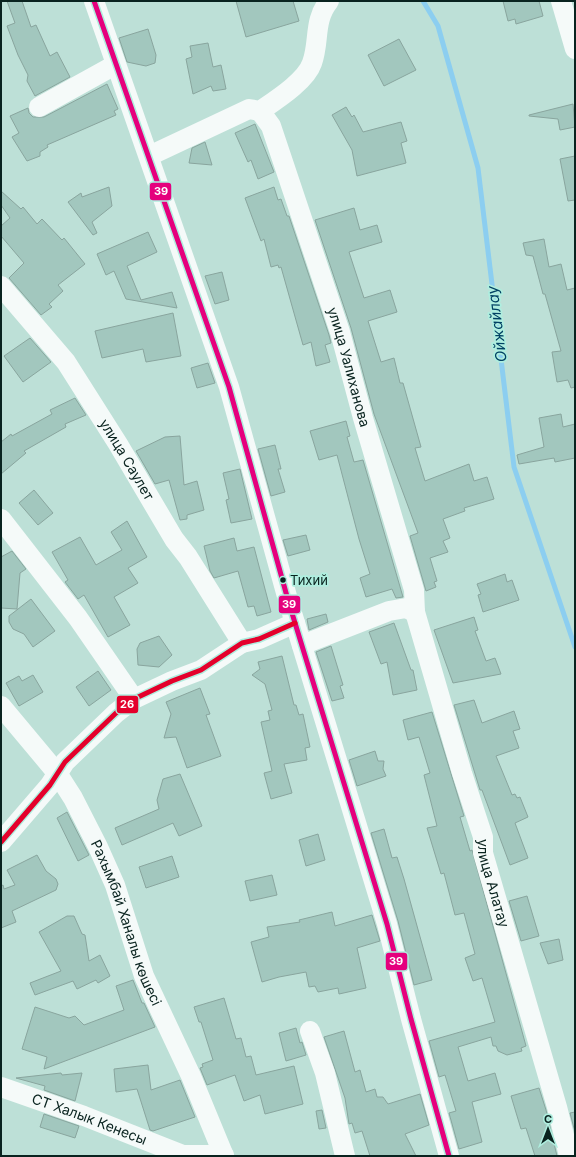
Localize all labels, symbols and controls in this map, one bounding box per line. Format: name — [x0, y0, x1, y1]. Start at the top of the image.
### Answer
line badge: 39 — [149, 182, 172, 201]
text: 39 — [154, 184, 168, 198]
water label: Ойжайлау — [482, 284, 511, 363]
street label: улица Уалиханова — [324, 305, 374, 429]
street label: улица Саулет — [96, 416, 158, 503]
place label: Тихий — [290, 572, 328, 588]
marker: Тихий — [278, 575, 288, 585]
line badge: 39 — [278, 595, 301, 614]
text: 39 — [282, 597, 296, 611]
line badge: 26 — [116, 695, 139, 714]
text: 26 — [120, 697, 134, 711]
street label: Рахымбай Ханалы көшесі — [88, 837, 166, 1008]
street label: улица Алатау — [475, 839, 513, 930]
line badge: 39 — [385, 952, 408, 971]
text: 39 — [389, 954, 403, 968]
street label: СТ Халык Кенесы — [30, 1089, 150, 1148]
north arrow — [528, 1109, 568, 1149]
text: С — [544, 1112, 552, 1126]

